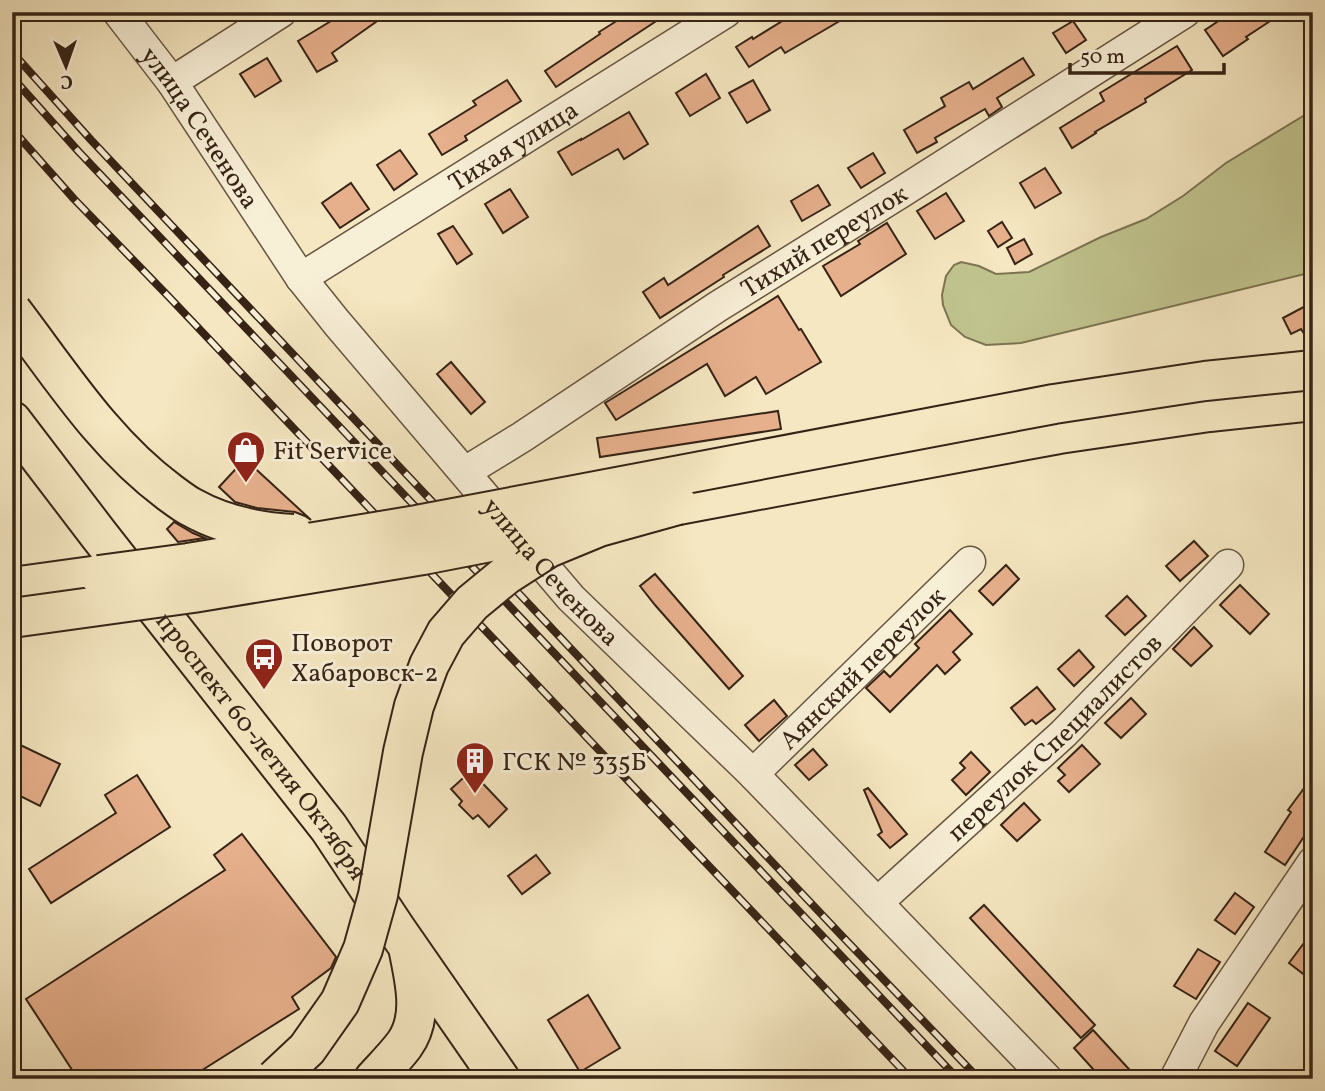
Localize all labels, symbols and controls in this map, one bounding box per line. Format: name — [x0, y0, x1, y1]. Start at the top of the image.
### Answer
north arrow — [32, 32, 102, 102]
scale bar — [1070, 32, 1224, 76]
street label: улица Сеченова — [131, 40, 267, 217]
text: 50 m — [1080, 43, 1125, 72]
text: С — [60, 68, 73, 94]
street label: Тихая улица — [442, 93, 586, 201]
street label: Тихий переулок — [735, 177, 915, 308]
shop icon: Fit Service — [225, 429, 267, 484]
place label: Fit Service — [273, 434, 392, 470]
street label: улица Сеченова — [473, 491, 627, 655]
street label: Аянский переулок — [772, 579, 954, 759]
street label: проспект 60-летия Октября — [146, 605, 375, 888]
place label: Поворот Хабаровск-2 — [291, 626, 438, 692]
street label: переулок Специалистов — [940, 626, 1171, 851]
bus stop icon: Поворот Хабаровск-2 — [243, 636, 285, 691]
building icon: ГСК № 335Б — [454, 740, 496, 795]
place label: ГСК № 335Б — [502, 745, 647, 781]

